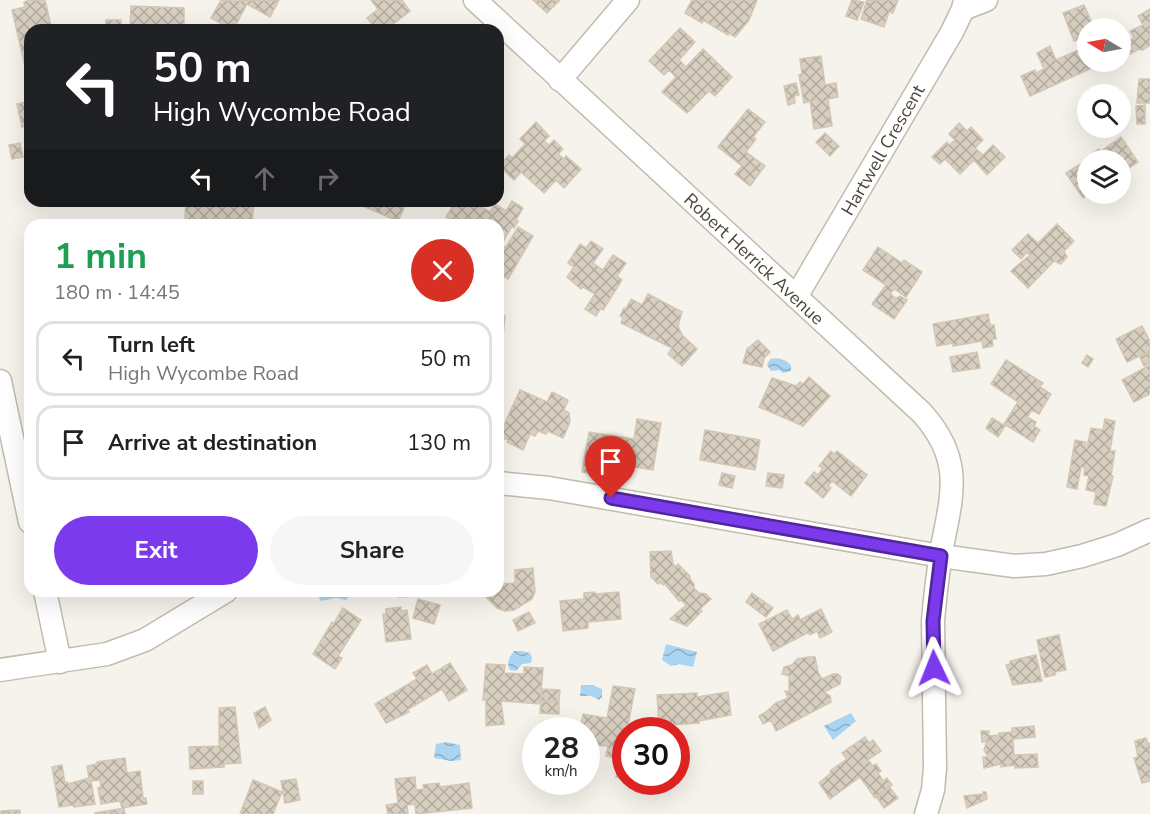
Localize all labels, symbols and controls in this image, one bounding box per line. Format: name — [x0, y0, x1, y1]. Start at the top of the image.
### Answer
north arrow — [1077, 18, 1131, 72]
map controls — [1077, 18, 1131, 204]
text: 50 m — [153, 40, 252, 97]
icon: left — [54, 48, 132, 126]
street label: Hartwell Crescent — [836, 80, 931, 220]
button: search — [1077, 84, 1131, 138]
text: High Wycombe Road — [153, 94, 411, 131]
button: layers — [1077, 150, 1131, 204]
icon: left — [185, 162, 218, 195]
icon: ahead — [248, 162, 281, 195]
icon: right — [311, 162, 344, 195]
street label: Robert Herrick Avenue — [679, 188, 829, 330]
text: 1 min — [54, 232, 147, 281]
button: close — [411, 239, 474, 302]
text: 180 m · 14:45 — [54, 279, 180, 306]
text: Turn left — [108, 330, 195, 360]
icon: left — [57, 342, 90, 375]
text: 50 m — [420, 344, 471, 374]
text: High Wycombe Road — [108, 360, 299, 387]
icon: arrive — [57, 426, 90, 459]
text: Arrive at destination — [108, 428, 317, 458]
text: 130 m — [407, 428, 471, 458]
pin — [585, 436, 636, 498]
icon: arrive — [594, 445, 627, 478]
button: Exit — [54, 516, 258, 585]
button: Share — [270, 516, 474, 585]
position arrow — [902, 636, 966, 700]
speed limit sign: 30 — [612, 717, 690, 795]
text: 28 — [543, 728, 579, 769]
text: km/h — [544, 761, 578, 781]

